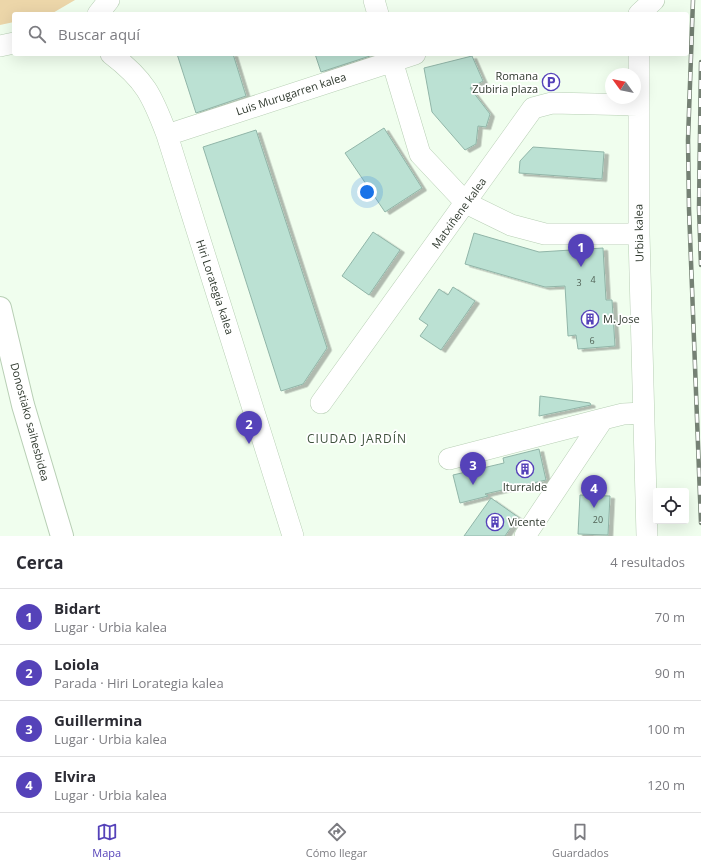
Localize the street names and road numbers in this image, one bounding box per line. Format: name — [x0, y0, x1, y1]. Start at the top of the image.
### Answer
street label: Luis Murugarren kalea — [234, 69, 348, 118]
street label: Matxiñene kalea — [428, 174, 489, 251]
street label: Urbia kalea — [630, 204, 647, 262]
street label: Hiri Lorategia kalea — [193, 238, 238, 336]
street label: Donostiako saihesbidea — [7, 361, 54, 483]

